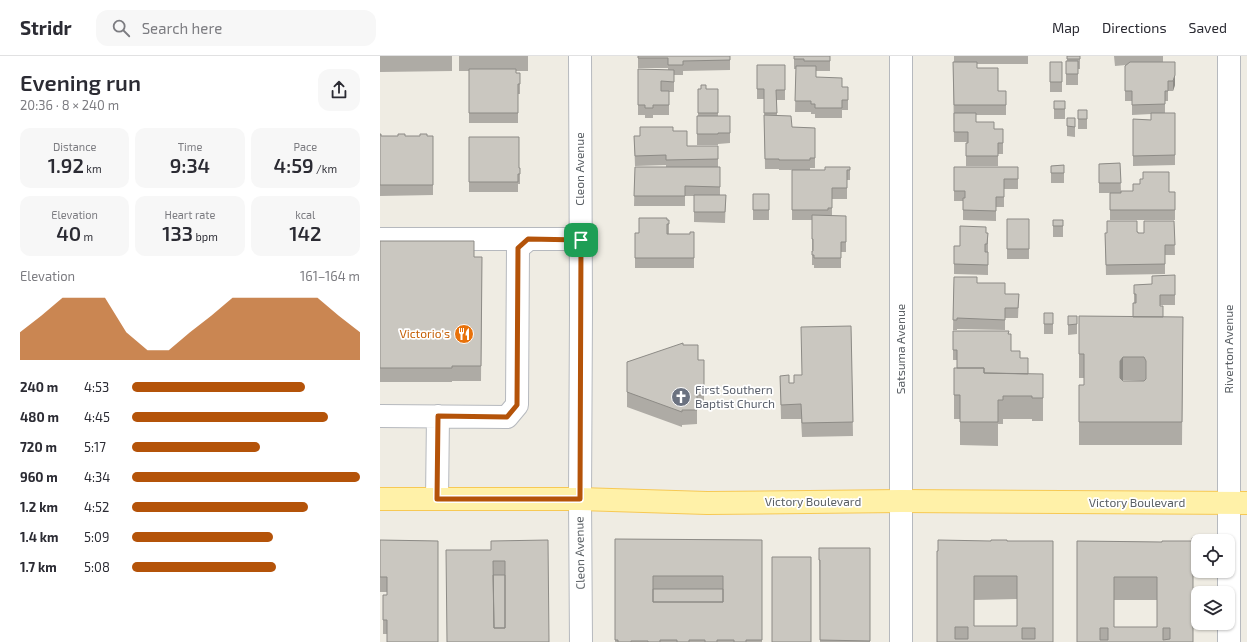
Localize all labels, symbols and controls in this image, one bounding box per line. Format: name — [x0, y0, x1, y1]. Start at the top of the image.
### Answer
search box — [96, 10, 376, 46]
text: Stridr — [20, 16, 72, 39]
icon: search — [110, 17, 132, 39]
text: Search here — [142, 19, 222, 37]
text: Map — [1052, 19, 1080, 36]
text: Directions — [1102, 19, 1167, 36]
text: Saved — [1189, 19, 1227, 36]
text: Evening run — [20, 69, 141, 95]
button: share — [318, 69, 360, 111]
text: 20:36 · 8 × 240 m — [20, 97, 119, 113]
street label: Cleon Avenue — [572, 132, 586, 206]
text: Distance — [53, 140, 96, 153]
text: Time — [178, 140, 202, 153]
text: Pace — [293, 140, 317, 153]
text: 1.92 — [48, 153, 84, 177]
text: 9:34 — [170, 153, 210, 177]
text: 4:59 — [274, 153, 314, 177]
text: km — [84, 162, 102, 175]
text: /km — [314, 162, 337, 175]
text: Elevation — [51, 208, 98, 221]
text: Heart rate — [165, 208, 215, 221]
text: kcal — [295, 208, 315, 221]
text: 40 — [56, 221, 81, 245]
text: 133 — [162, 221, 193, 245]
text: 142 — [289, 221, 322, 245]
pin — [564, 223, 598, 257]
icon: arrive — [570, 229, 592, 251]
text: m — [81, 230, 93, 243]
text: bpm — [193, 230, 218, 243]
text: Elevation — [20, 268, 75, 284]
text: 161–164 m — [300, 268, 360, 284]
street label: Satsuma Avenue — [893, 304, 907, 394]
street label: Riverton Avenue — [1221, 305, 1235, 393]
restaurant icon: Victorio's — [453, 323, 475, 345]
place label: Victorio's — [399, 326, 450, 340]
text: 240 m — [20, 379, 58, 395]
text: 4:53 — [84, 379, 109, 395]
place label: First Southern Baptist Church — [695, 382, 775, 410]
church icon: First Southern Baptist Church — [670, 386, 692, 408]
text: 480 m — [20, 409, 59, 425]
text: 4:45 — [84, 409, 110, 425]
text: 720 m — [20, 439, 57, 455]
text: 5:17 — [84, 439, 106, 455]
text: 960 m — [20, 469, 58, 485]
text: 4:34 — [84, 469, 110, 485]
street label: Victory Boulevard — [765, 494, 861, 508]
street label: Victory Boulevard — [1089, 495, 1185, 509]
text: 1.2 km — [20, 499, 58, 515]
text: 4:52 — [84, 499, 109, 515]
street label: Cleon Avenue — [571, 516, 587, 590]
text: 1.4 km — [20, 529, 59, 545]
text: 5:09 — [84, 529, 109, 545]
map controls — [1191, 534, 1235, 630]
button: locate — [1191, 534, 1235, 578]
text: 1.7 km — [20, 559, 57, 575]
text: 5:08 — [84, 559, 110, 575]
button: layers — [1191, 586, 1235, 630]

